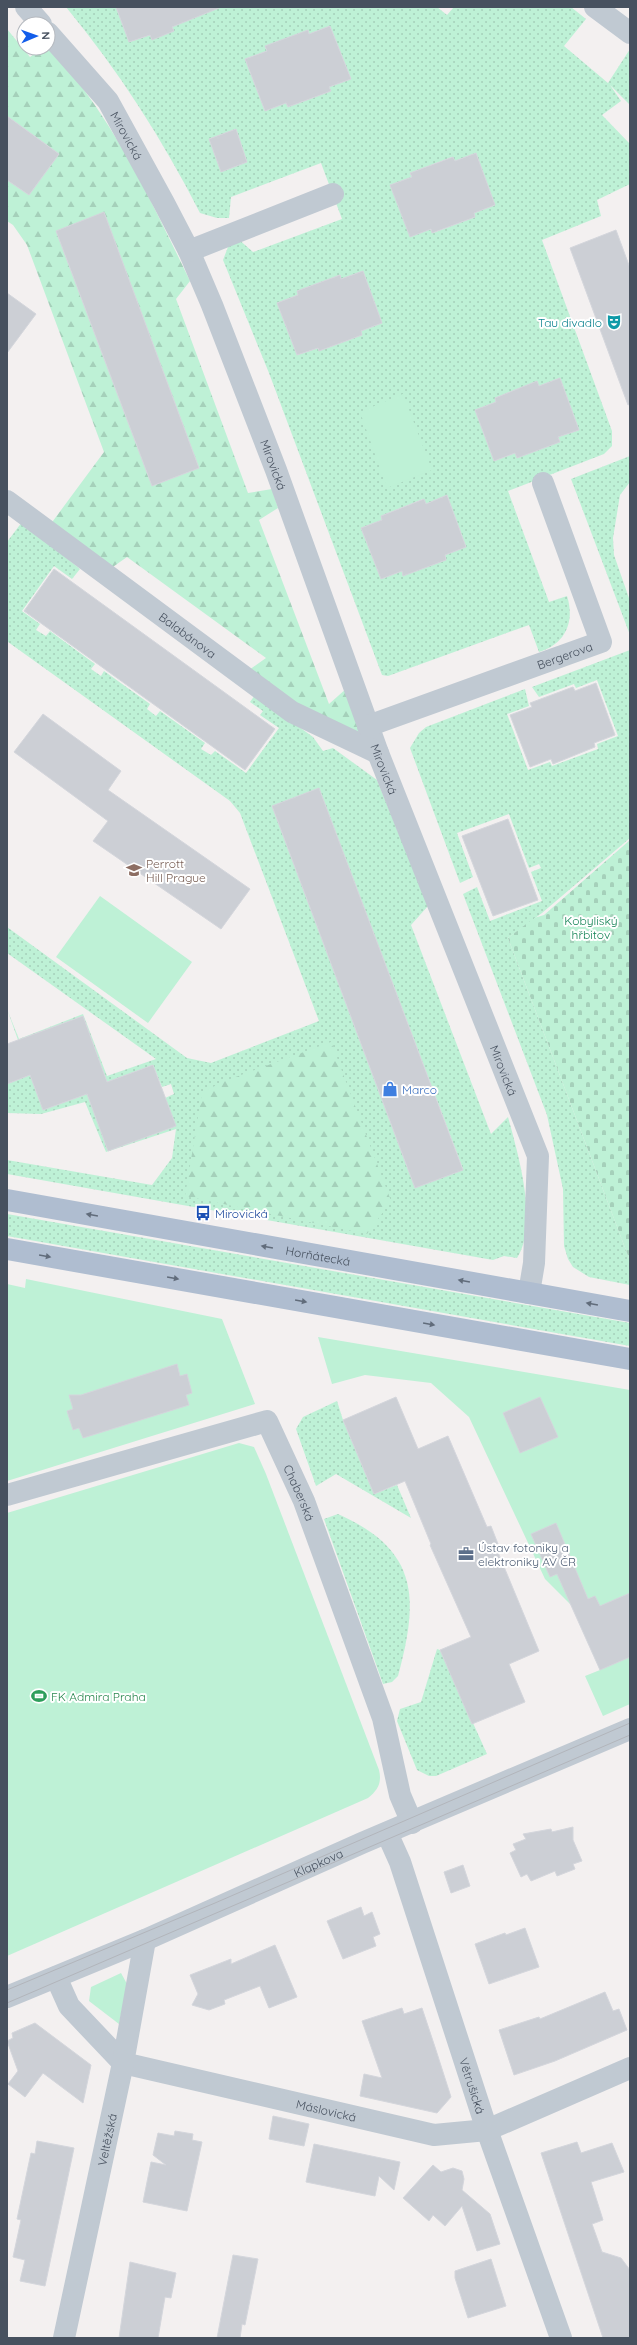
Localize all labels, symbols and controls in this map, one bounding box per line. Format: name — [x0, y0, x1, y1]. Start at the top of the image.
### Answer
north arrow — [16, 16, 56, 56]
text: N — [39, 31, 53, 40]
street label: Mirovická — [108, 109, 146, 162]
theatre icon: Tau divadlo — [605, 313, 623, 331]
place label: Tau divadlo — [538, 315, 602, 330]
street label: Mirovická — [257, 437, 290, 492]
street label: Balabánova — [156, 609, 219, 661]
street label: Bergerova — [535, 638, 595, 672]
street label: Mirovická — [368, 742, 401, 796]
place label: Perrott Hill Prague — [146, 856, 206, 885]
school or university icon: Perrott Hill Prague — [125, 861, 143, 879]
park label: Kobyliský hřbitov — [564, 913, 618, 942]
street label: Mirovická — [487, 1043, 521, 1098]
shop icon: Marco — [381, 1080, 399, 1098]
place label: Marco — [402, 1082, 437, 1097]
bus stop icon: Mirovická — [194, 1204, 212, 1222]
place label: Mirovická — [215, 1206, 268, 1221]
one-way arrow — [86, 1212, 98, 1218]
street label: Horňátecká — [285, 1242, 352, 1269]
one-way arrow — [261, 1243, 273, 1249]
one-way arrow — [39, 1253, 52, 1259]
one-way arrow — [167, 1275, 180, 1281]
one-way arrow — [457, 1278, 470, 1284]
one-way arrow — [295, 1298, 308, 1304]
one-way arrow — [586, 1301, 598, 1307]
one-way arrow — [423, 1321, 436, 1327]
street label: Chaberská — [281, 1462, 318, 1523]
place label: Ústav fotoniky a elektroniky AV ČR — [478, 1540, 576, 1569]
office icon: Ústav fotoniky a elektroniky AV ČR — [457, 1545, 475, 1563]
sports icon: FK Admira Praha — [30, 1687, 48, 1705]
place label: FK Admira Praha — [51, 1689, 146, 1704]
street label: Klapkova — [291, 1845, 345, 1880]
street label: Větrušická — [457, 2056, 489, 2116]
street label: Máslovická — [295, 2096, 358, 2124]
street label: Veltěžská — [94, 2112, 119, 2167]

